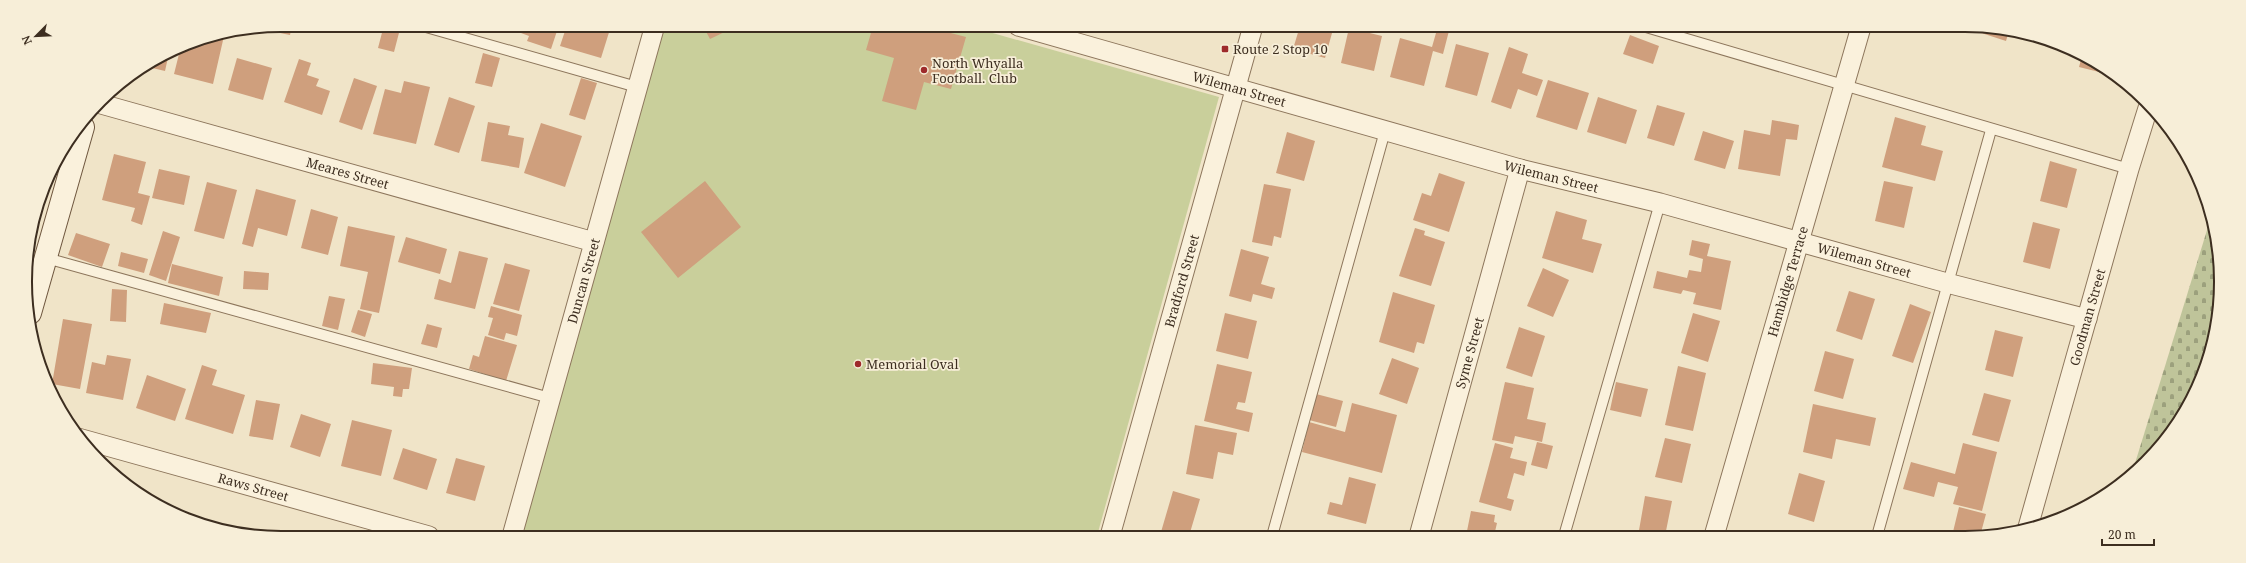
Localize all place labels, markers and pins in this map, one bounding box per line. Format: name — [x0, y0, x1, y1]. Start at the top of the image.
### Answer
place label: Route 2 Stop 10 — [1233, 40, 1328, 58]
marker: Route 2 Stop 10 — [1220, 44, 1230, 54]
place label: North Whyalla Football. Club — [932, 54, 1023, 87]
marker: North Whyalla Football. Club — [919, 65, 929, 75]
place label: Memorial Oval — [866, 355, 958, 373]
marker: Memorial Oval — [853, 359, 863, 369]

